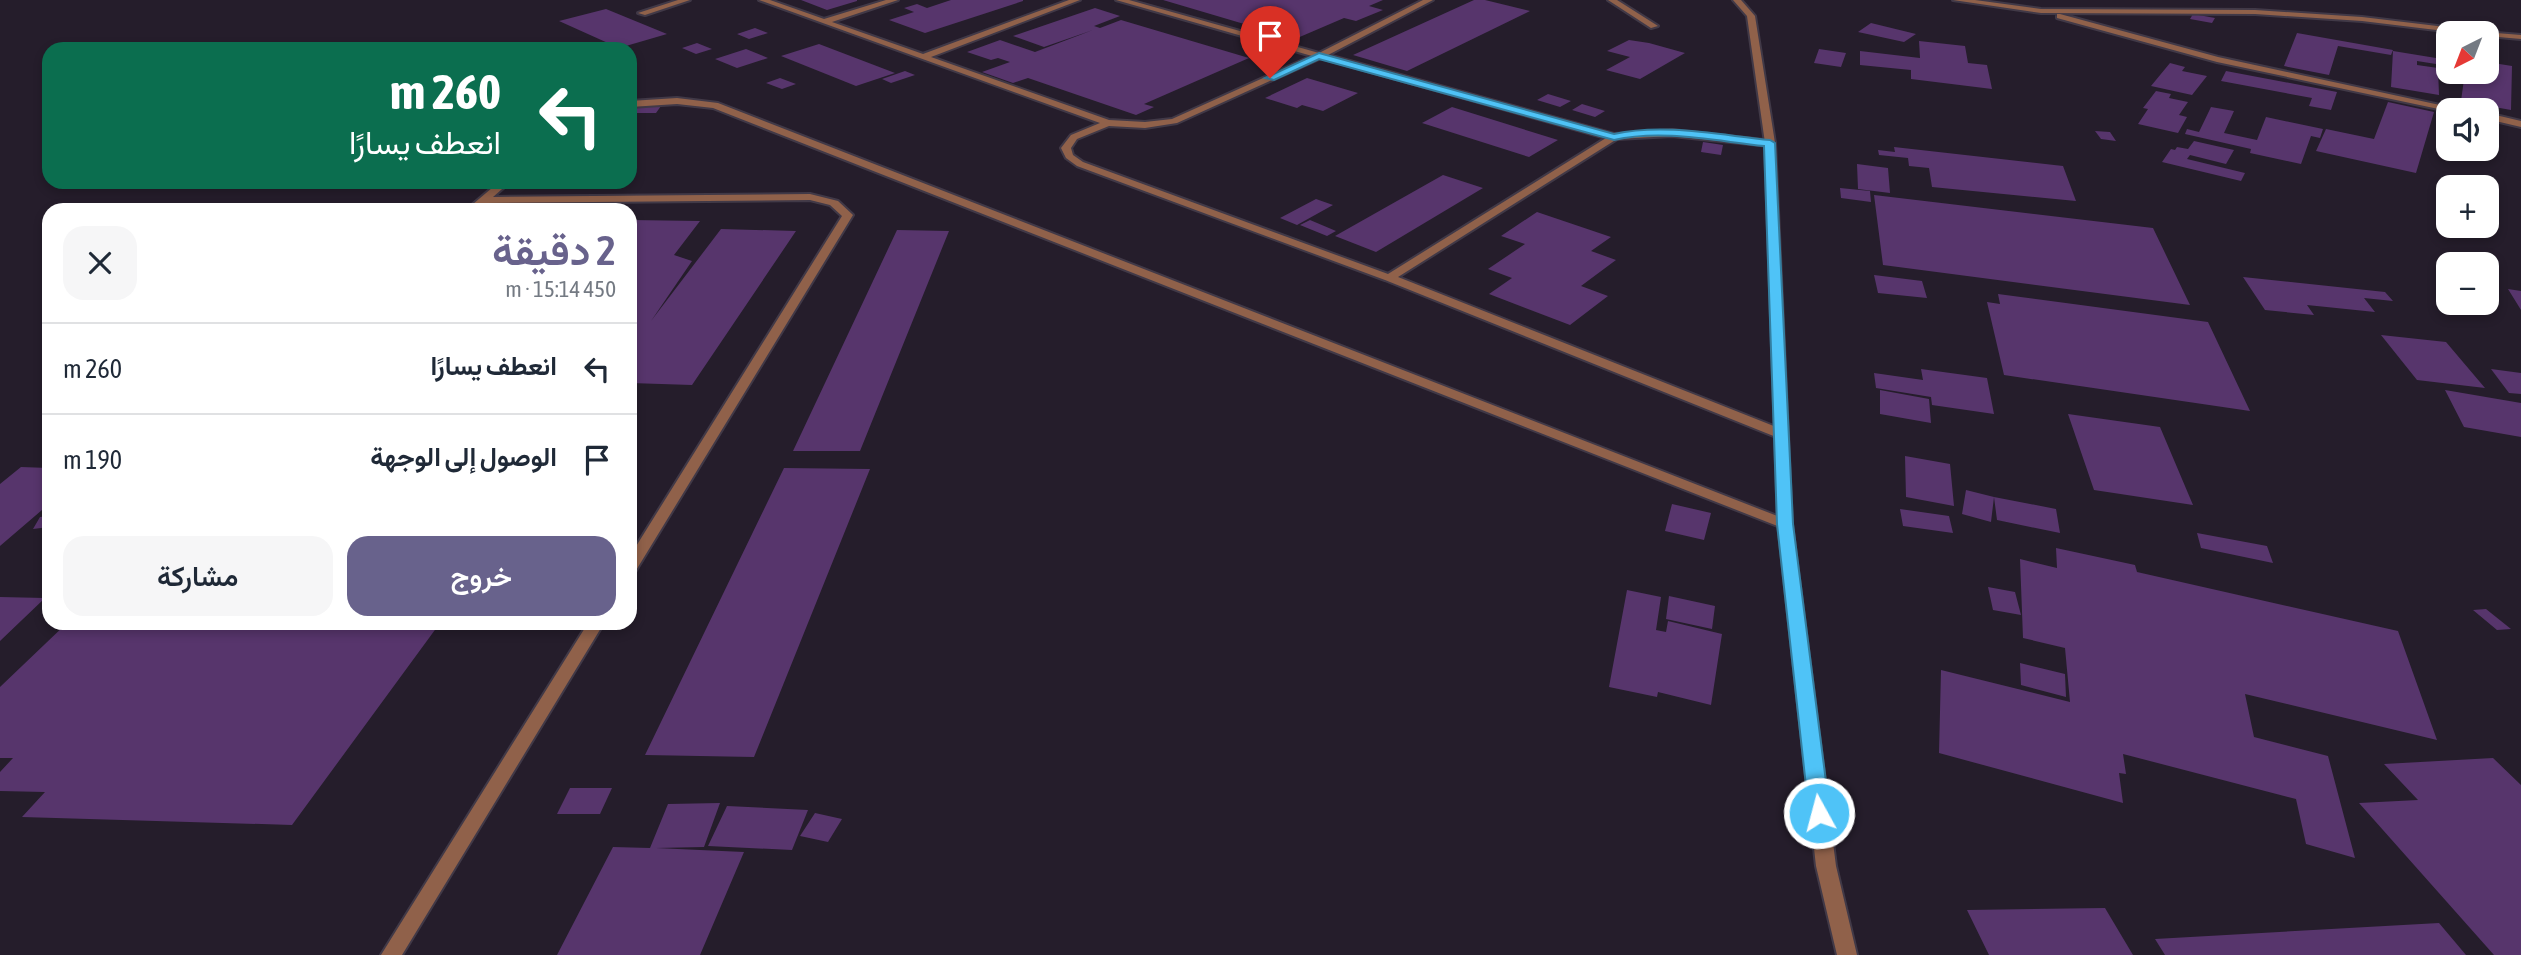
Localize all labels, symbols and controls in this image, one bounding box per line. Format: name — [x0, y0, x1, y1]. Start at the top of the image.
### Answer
pin — [1240, 6, 1300, 78]
icon: arrive — [1251, 17, 1289, 55]
north arrow — [2436, 21, 2499, 84]
map controls — [2436, 21, 2499, 315]
text: 260 m — [390, 63, 501, 119]
icon: left — [525, 70, 616, 161]
button: sound — [2436, 98, 2499, 161]
text: انعطف يسارًا — [349, 124, 501, 161]
button: + — [2436, 175, 2499, 238]
button: close — [63, 226, 137, 300]
text: 2 دقيقة — [492, 226, 616, 274]
button: − — [2436, 252, 2499, 315]
text: 450 m · 15:14 — [505, 276, 616, 302]
icon: left — [578, 350, 616, 388]
text: انعطف يسارًا — [430, 351, 557, 381]
text: 260 m — [63, 354, 122, 384]
icon: arrive — [578, 441, 616, 479]
text: الوصول إلى الوجهة — [370, 442, 557, 472]
text: 190 m — [63, 445, 122, 475]
button: مشاركة — [63, 536, 333, 616]
button: خروج — [347, 536, 616, 616]
position arrow — [1782, 776, 1856, 850]

